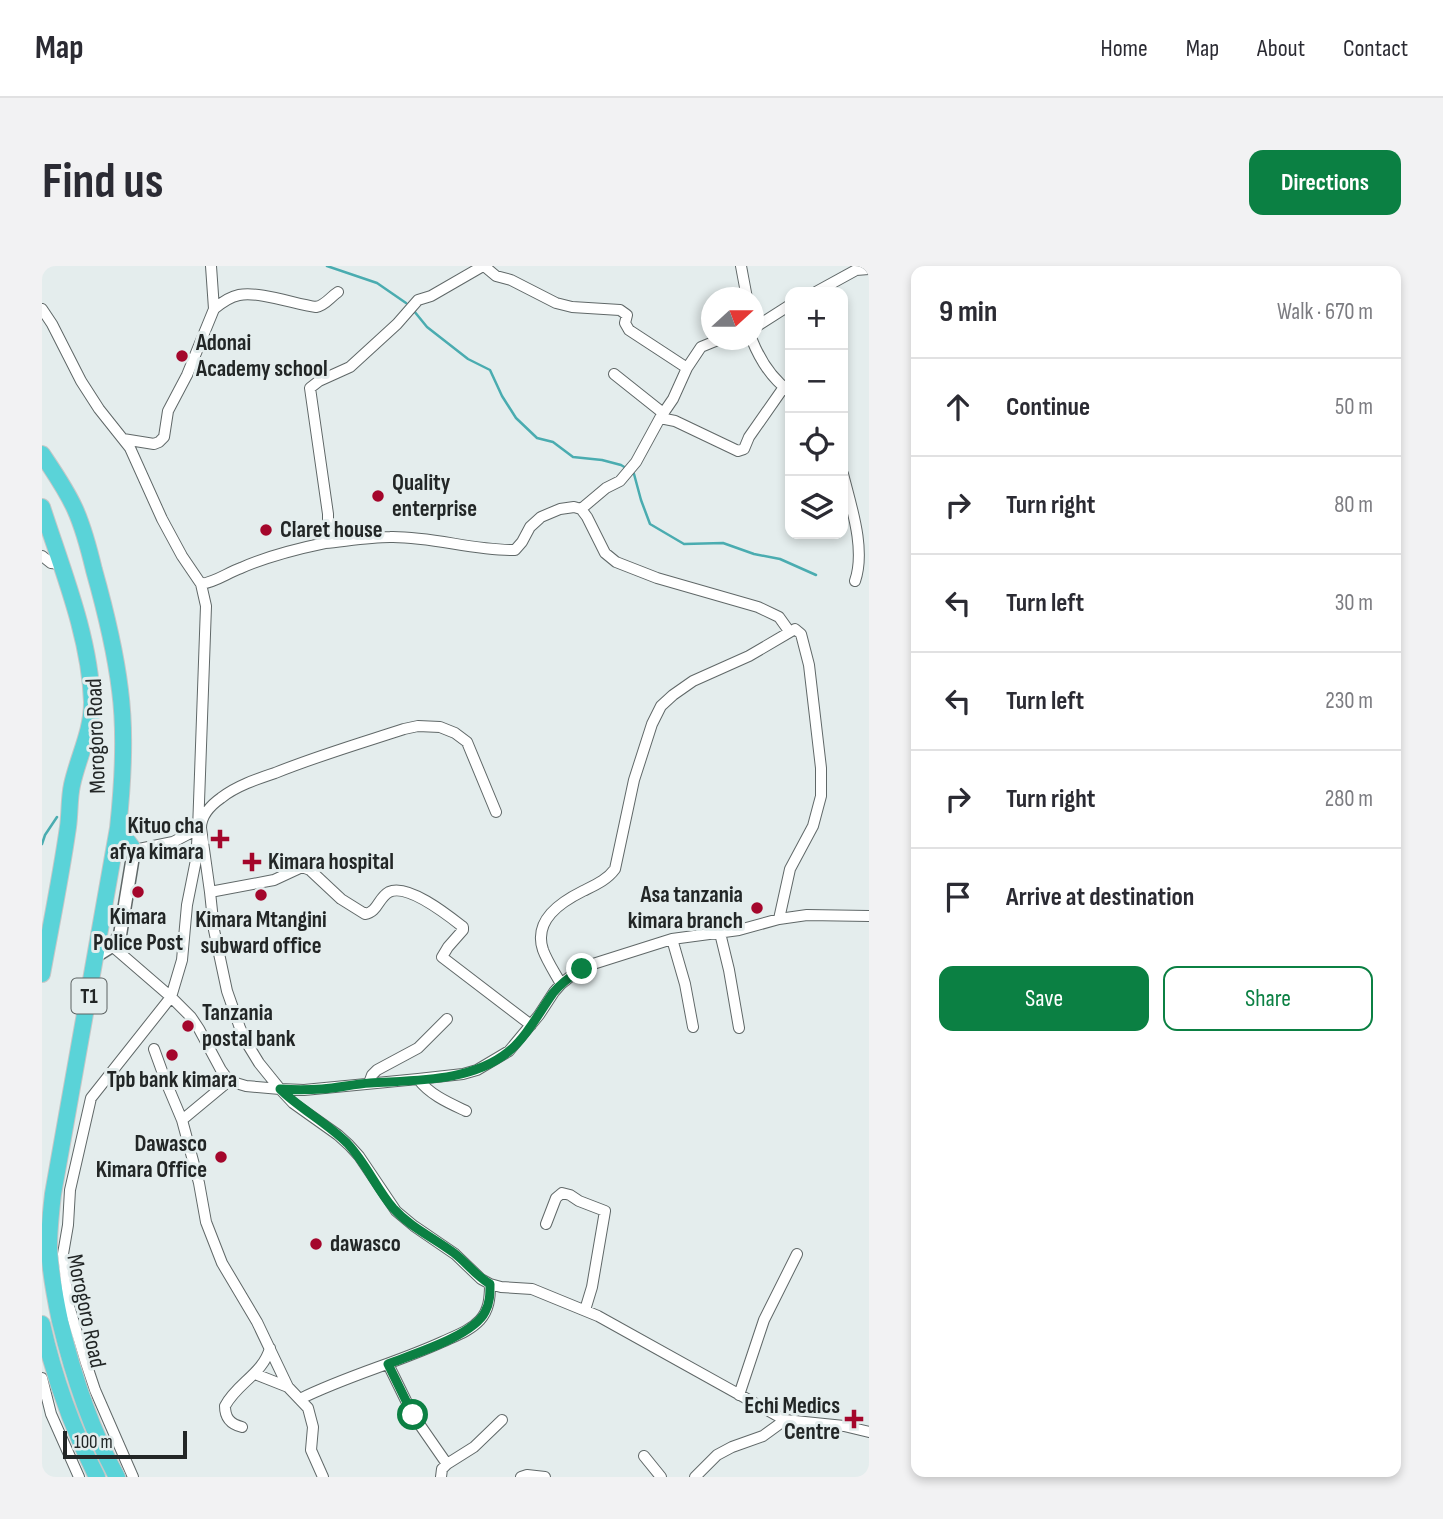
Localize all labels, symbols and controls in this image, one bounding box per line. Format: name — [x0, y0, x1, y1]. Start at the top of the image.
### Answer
text: Map — [35, 28, 84, 68]
text: Home — [1100, 34, 1148, 63]
text: Map — [1186, 34, 1219, 63]
text: About — [1257, 34, 1305, 63]
text: Contact — [1343, 34, 1408, 63]
button: Directions — [1249, 150, 1401, 215]
text: Find us — [42, 153, 164, 212]
north arrow — [701, 287, 764, 350]
map controls — [785, 287, 848, 539]
button: + — [785, 287, 848, 350]
text: 9 min — [939, 294, 997, 330]
text: Walk · 670 m — [1277, 298, 1373, 326]
place label: Adonai Academy school — [195, 329, 328, 383]
marker: Adonai Academy school — [174, 348, 190, 364]
button: − — [785, 350, 848, 413]
icon: ahead — [939, 388, 977, 426]
text: Continue — [1006, 392, 1090, 423]
text: 50 m — [1335, 393, 1373, 421]
button: locate — [785, 413, 848, 476]
place label: Quality enterprise — [392, 469, 477, 523]
button: layers — [785, 476, 848, 539]
icon: right — [939, 486, 977, 524]
marker: Quality enterprise — [370, 488, 386, 504]
text: Turn right — [1006, 490, 1095, 521]
text: 80 m — [1334, 491, 1373, 519]
place label: Claret house — [280, 516, 383, 544]
marker: Claret house — [258, 522, 274, 538]
icon: left — [939, 584, 977, 622]
text: Turn left — [1006, 588, 1084, 619]
text: 30 m — [1335, 589, 1373, 617]
street label: Morogoro Road — [80, 678, 112, 794]
icon: left — [939, 682, 977, 720]
text: Turn left — [1006, 686, 1084, 717]
text: 230 m — [1325, 687, 1373, 715]
icon: right — [939, 780, 977, 818]
text: Turn right — [1006, 784, 1095, 815]
text: 280 m — [1325, 785, 1373, 813]
place label: Kituo cha afya kimara — [110, 812, 204, 866]
marker: Kituo cha afya kimara — [210, 829, 230, 849]
place label: Kimara hospital — [268, 848, 394, 876]
marker: Kimara hospital — [242, 852, 262, 872]
icon: arrive — [939, 878, 977, 916]
place label: Asa tanzania kimara branch — [628, 881, 743, 935]
text: Arrive at destination — [1006, 882, 1194, 913]
marker: Kimara Police Post — [130, 884, 146, 900]
marker: Kimara Mtangini subward office — [253, 887, 269, 903]
marker: Asa tanzania kimara branch — [749, 900, 765, 916]
place label: Kimara Police Post — [93, 903, 183, 957]
place label: Kimara Mtangini subward office — [195, 906, 327, 960]
route end — [566, 953, 597, 984]
button: Save — [939, 966, 1149, 1031]
button: Share — [1163, 966, 1373, 1031]
road number: T1 — [72, 978, 106, 1014]
place label: Tanzania postal bank — [202, 999, 296, 1053]
marker: Tanzania postal bank — [180, 1018, 196, 1034]
marker: Tpb bank kimara — [164, 1047, 180, 1063]
place label: Tpb bank kimara — [107, 1066, 237, 1094]
place label: Dawasco Kimara Office — [96, 1130, 207, 1184]
marker: Dawasco Kimara Office — [213, 1149, 229, 1165]
place label: dawasco — [330, 1230, 401, 1258]
marker: dawasco — [308, 1236, 324, 1252]
street label: Morogoro Road — [60, 1252, 112, 1370]
place label: Echi Medics Centre — [744, 1392, 840, 1446]
route start — [397, 1399, 428, 1430]
marker: Echi Medics Centre — [846, 1411, 862, 1427]
scale bar — [63, 1428, 187, 1460]
text: 100 m — [74, 1431, 113, 1454]

